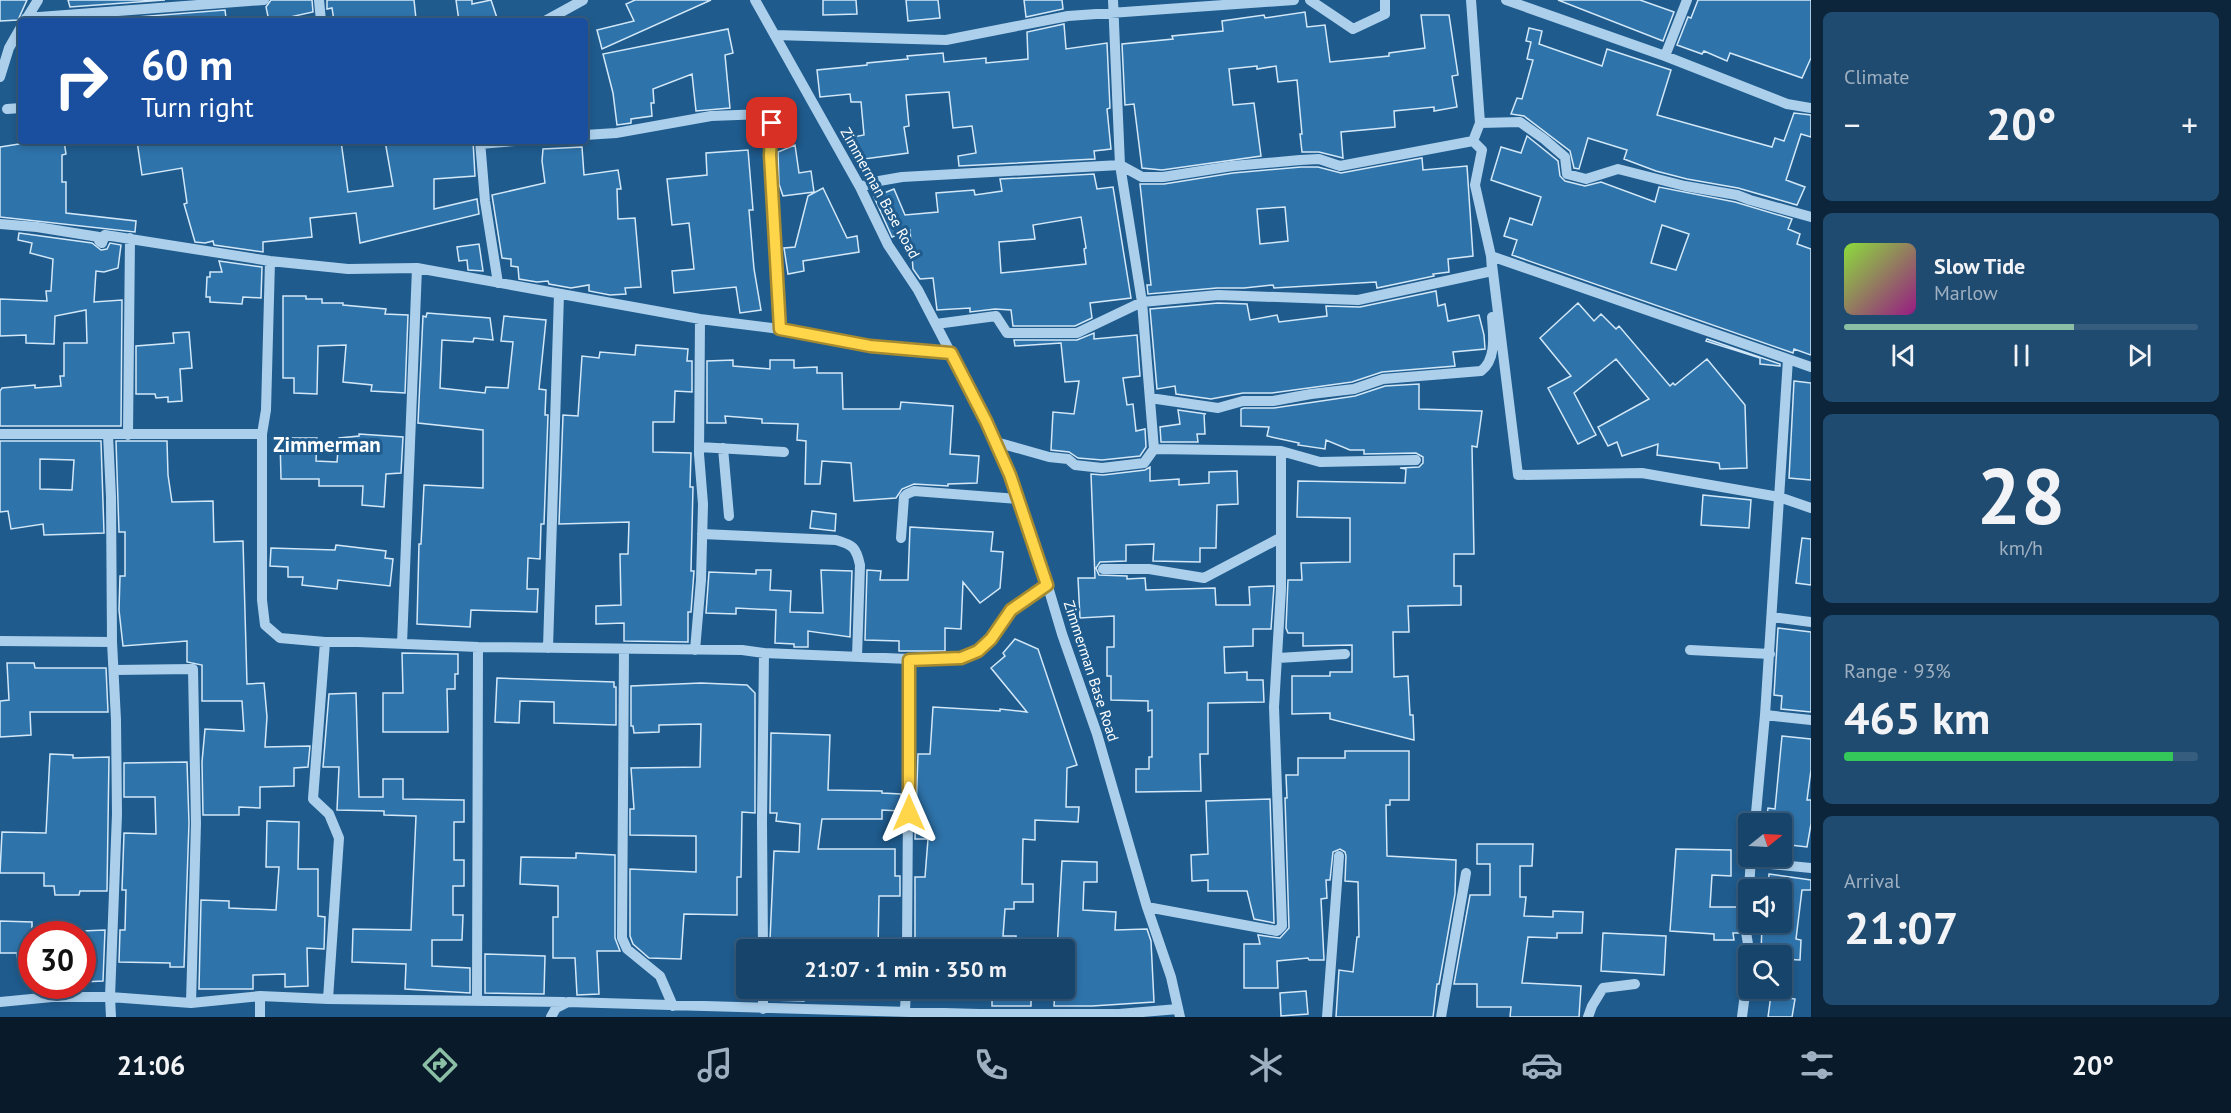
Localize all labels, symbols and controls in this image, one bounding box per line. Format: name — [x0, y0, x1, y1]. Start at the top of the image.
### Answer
text: 60 m — [141, 37, 233, 92]
icon: right — [42, 42, 120, 120]
text: Climate — [1844, 64, 1910, 90]
text: Turn right — [141, 90, 254, 124]
text: 20° — [1986, 94, 2056, 152]
pin — [746, 97, 797, 148]
text: − — [1844, 103, 1861, 146]
text: + — [2181, 103, 2198, 146]
icon: arrive — [755, 106, 788, 139]
street label: Zimmerman Base Road — [836, 124, 924, 262]
text: Slow Tide — [1934, 252, 2025, 280]
text: Marlow — [1934, 280, 1998, 306]
icon: previous — [1887, 339, 1920, 372]
icon: pause — [2005, 339, 2038, 372]
icon: next — [2123, 339, 2156, 372]
district label: Zimmerman — [273, 431, 381, 458]
text: 28 — [1977, 445, 2065, 546]
text: km/h — [1999, 535, 2043, 561]
street label: Zimmerman Base Road — [1060, 598, 1123, 744]
text: Range · 93% — [1844, 658, 1951, 684]
text: 465 km — [1844, 688, 1990, 746]
position arrow — [877, 781, 941, 845]
north arrow — [1738, 813, 1792, 867]
map controls — [1738, 813, 1792, 999]
text: Arrival — [1844, 868, 1900, 894]
button: sound — [1738, 879, 1792, 933]
text: 21:07 — [1844, 898, 1958, 956]
speed limit sign: 30 — [18, 921, 96, 999]
button: search — [1738, 945, 1792, 999]
text: 21:07 · 1 min · 350 m — [804, 955, 1007, 983]
icon: directions — [419, 1044, 461, 1086]
icon: music — [694, 1044, 736, 1086]
icon: phone — [970, 1044, 1012, 1086]
icon: climate — [1245, 1044, 1287, 1086]
icon: car — [1521, 1044, 1563, 1086]
icon: filters — [1796, 1044, 1838, 1086]
text: 21:06 — [117, 1048, 185, 1082]
text: 20° — [2072, 1048, 2114, 1082]

